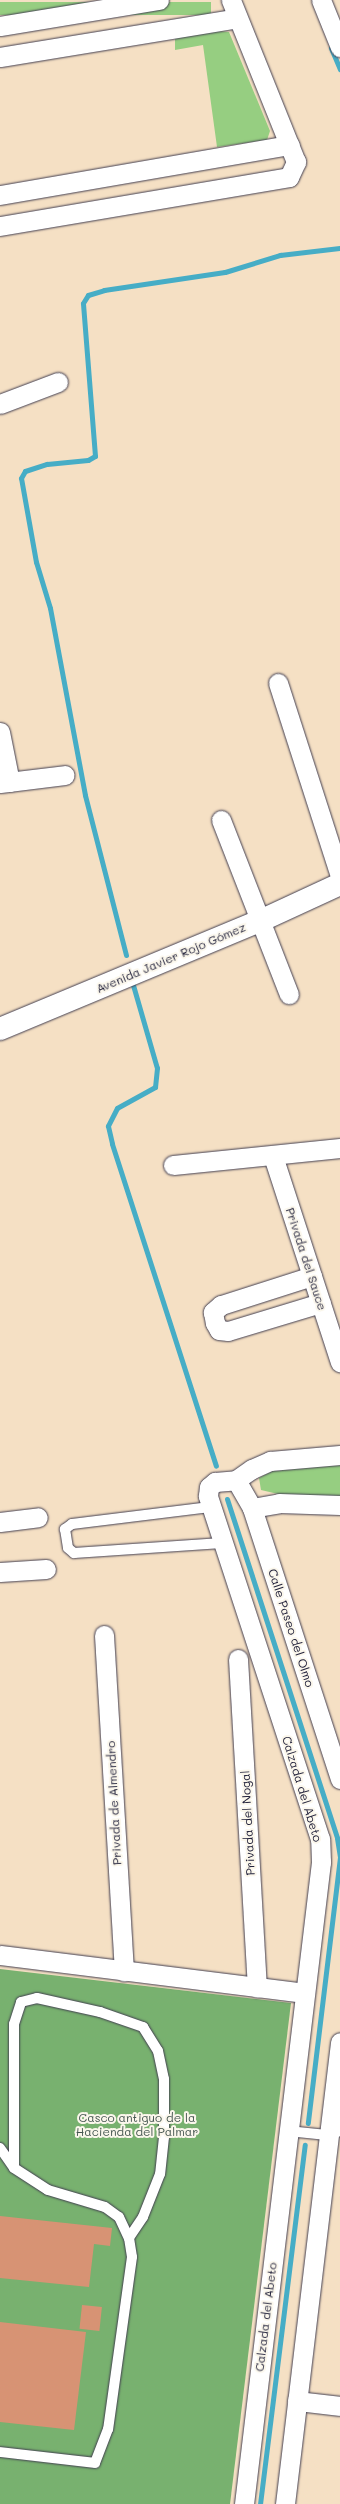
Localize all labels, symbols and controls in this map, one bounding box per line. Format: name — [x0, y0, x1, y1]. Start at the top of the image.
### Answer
street label: Avenida Javier Rojo Gómez — [94, 920, 248, 996]
street label: Privada del Sauce — [283, 1206, 329, 1312]
street label: Calle Paseo del Olmo — [265, 1567, 317, 1689]
street label: Calzada del Abeto — [279, 1734, 325, 1844]
street label: Privada de Almendro — [104, 1741, 124, 1865]
street label: Privada del Nogal — [238, 1770, 258, 1876]
park label: Casco antiguo de la Hacienda del Palmar — [76, 2111, 198, 2139]
street label: Calzada del Abeto — [252, 2262, 280, 2372]

